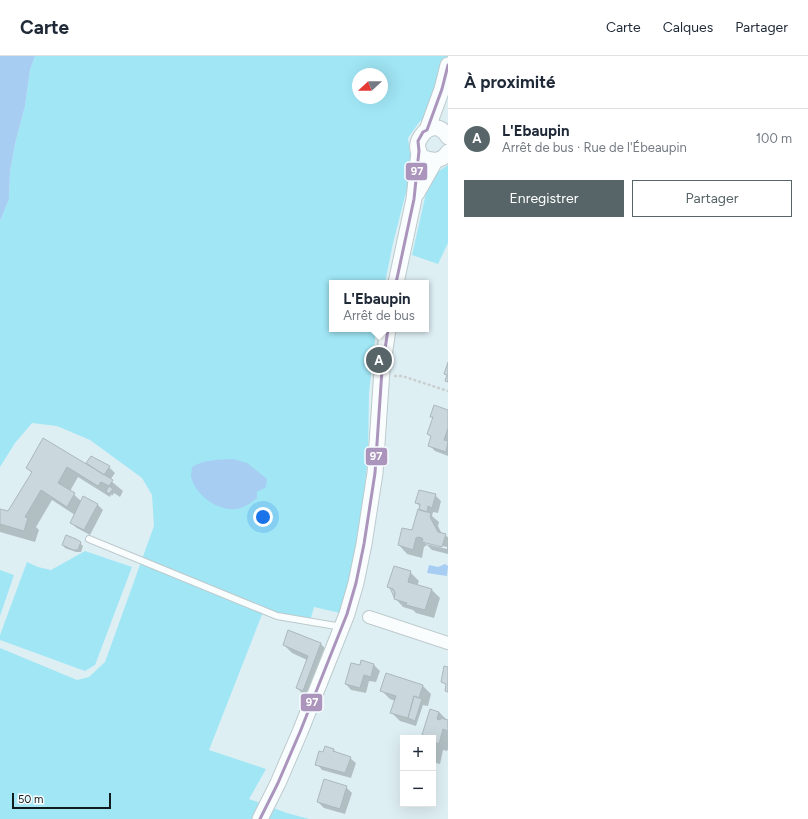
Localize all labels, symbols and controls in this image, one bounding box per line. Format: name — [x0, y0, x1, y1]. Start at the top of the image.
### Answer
text: Carte — [20, 16, 69, 39]
text: Carte — [606, 19, 641, 36]
text: Calques — [663, 19, 713, 36]
text: Partager — [735, 19, 788, 36]
north arrow — [352, 68, 388, 104]
text: À proximité — [464, 72, 555, 92]
text: L'Ebaupin — [502, 122, 570, 140]
text: A — [472, 131, 482, 146]
text: 100 m — [756, 131, 792, 146]
text: Arrêt de bus · Rue de l'Ébeaupin — [502, 140, 687, 155]
line badge: 97 — [405, 162, 428, 181]
text: 97 — [411, 165, 423, 178]
button: Enregistrer — [464, 180, 624, 217]
button: Partager — [632, 180, 792, 217]
popup — [329, 280, 429, 332]
text: L'Ebaupin — [343, 290, 411, 308]
text: Arrêt de bus — [343, 308, 415, 323]
pin: A — [366, 345, 392, 375]
line badge: 97 — [365, 447, 388, 466]
text: 97 — [370, 450, 382, 463]
your location — [253, 507, 273, 527]
line badge: 97 — [300, 693, 323, 712]
text: 97 — [306, 696, 318, 709]
map controls — [400, 735, 436, 807]
button: + — [400, 735, 436, 771]
button: − — [400, 771, 436, 807]
scale bar — [12, 791, 111, 810]
text: 50 m — [18, 793, 43, 806]

